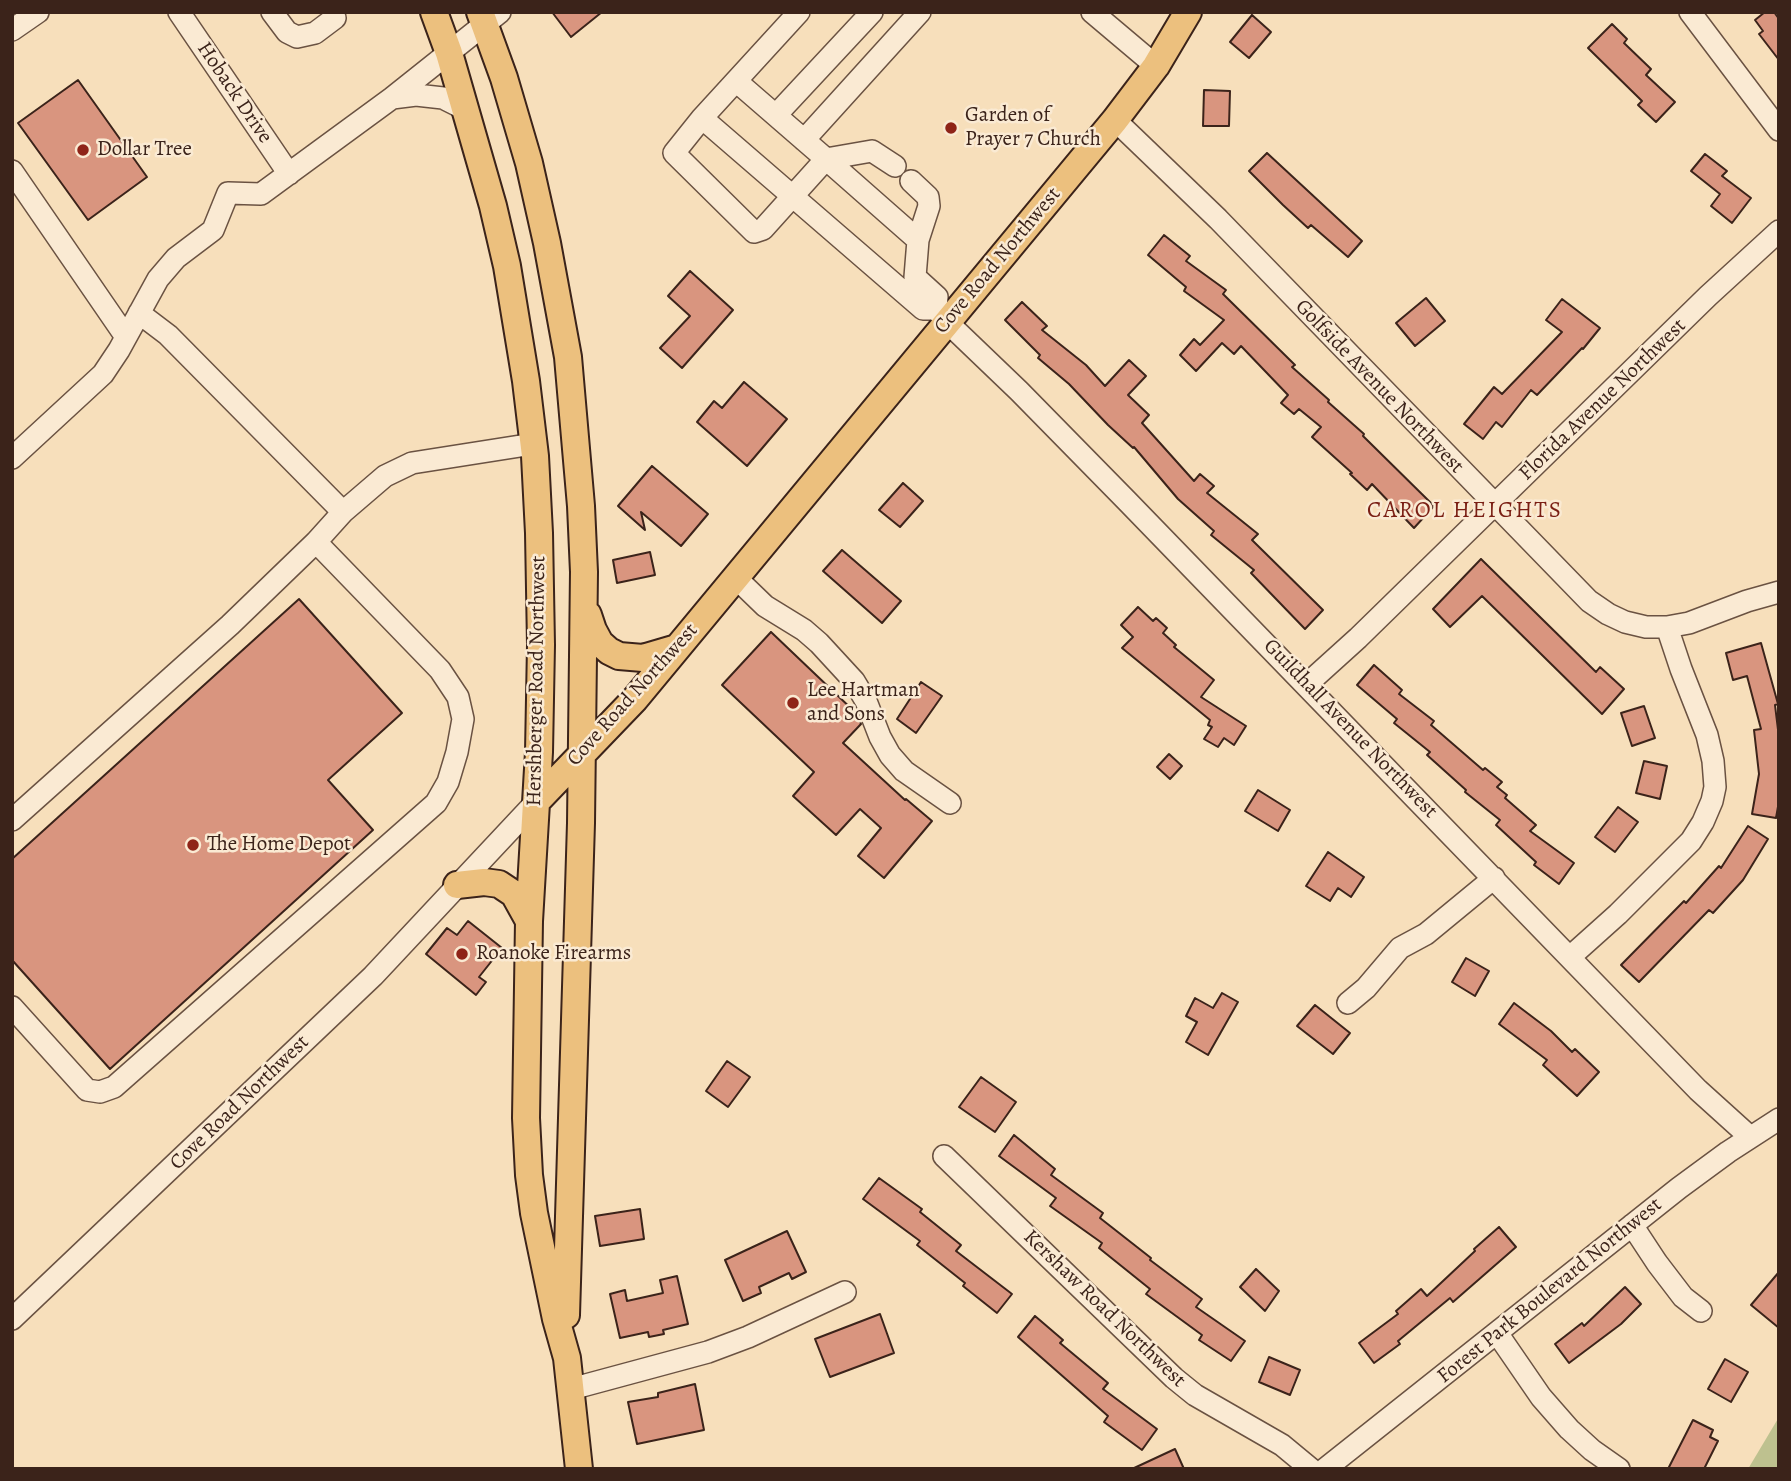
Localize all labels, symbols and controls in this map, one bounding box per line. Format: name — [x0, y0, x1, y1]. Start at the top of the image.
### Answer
street label: Hoback Drive — [191, 37, 277, 149]
place label: Garden of Prayer 7 Church — [965, 103, 1101, 153]
marker: Garden of Prayer 7 Church — [943, 120, 959, 136]
place label: Dollar Tree — [97, 137, 192, 163]
marker: Dollar Tree — [75, 142, 91, 158]
street label: Cove Road Northwest — [929, 183, 1067, 339]
street label: Golfside Avenue Northwest — [1289, 295, 1469, 479]
street label: Florida Avenue Northwest — [1514, 314, 1692, 486]
district label: CAROL HEIGHTS — [1369, 497, 1561, 525]
street label: Hershberger Road Northwest — [522, 555, 552, 807]
street label: Cove Road Northwest — [562, 618, 704, 772]
street label: Guildhall Avenue Northwest — [1258, 634, 1442, 824]
place label: Lee Hartman and Sons — [807, 678, 920, 728]
marker: Lee Hartman and Sons — [785, 695, 801, 711]
place label: The Home Depot — [207, 832, 351, 858]
marker: The Home Depot — [185, 837, 201, 853]
place label: Roanoke Firearms — [476, 941, 631, 967]
marker: Roanoke Firearms — [454, 946, 470, 962]
street label: Cove Road Northwest — [165, 1030, 315, 1176]
street label: Forest Park Boulevard Northwest — [1433, 1193, 1667, 1389]
street label: Kershaw Road Northwest — [1018, 1225, 1190, 1393]

